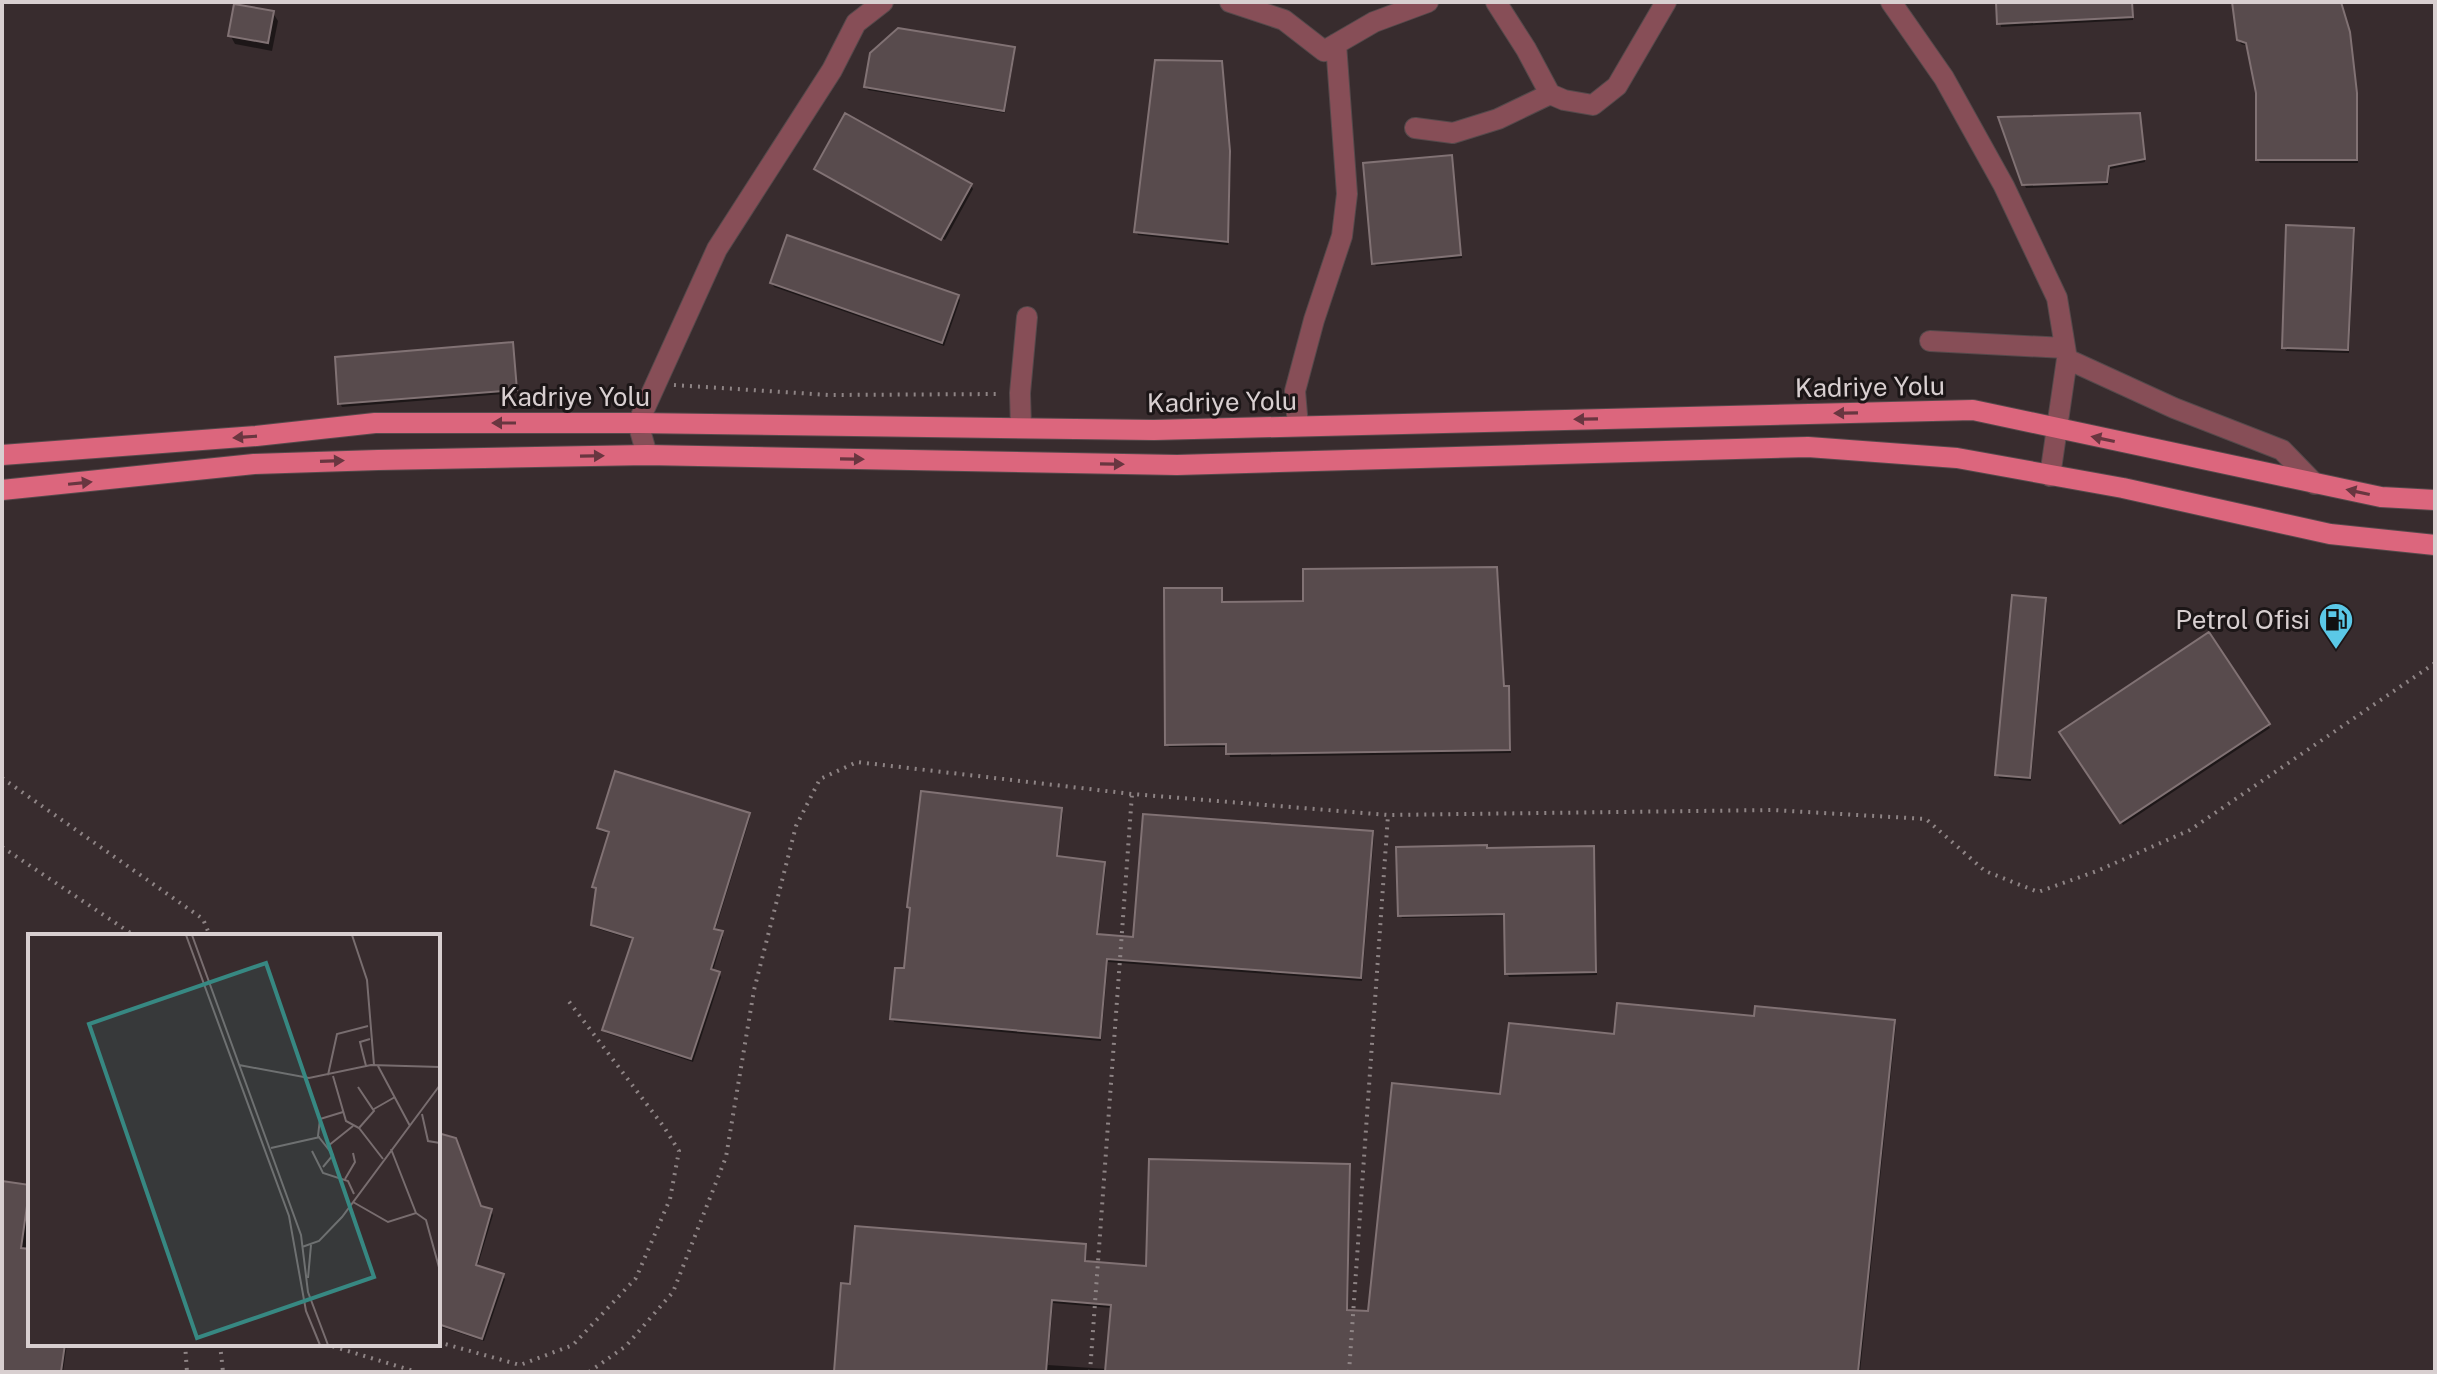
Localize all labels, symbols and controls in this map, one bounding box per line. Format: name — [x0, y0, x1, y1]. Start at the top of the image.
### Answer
street label: Kadriye Yolu — [1795, 370, 1945, 403]
street label: Kadriye Yolu — [500, 381, 650, 412]
street label: Kadriye Yolu — [1147, 385, 1297, 418]
one-way arrow — [1833, 407, 1858, 419]
one-way arrow — [1573, 413, 1598, 426]
one-way arrow — [491, 417, 516, 429]
one-way arrow — [232, 431, 257, 444]
one-way arrow — [2090, 432, 2115, 445]
one-way arrow — [580, 450, 605, 462]
one-way arrow — [840, 453, 865, 465]
one-way arrow — [320, 455, 345, 468]
one-way arrow — [1100, 458, 1125, 470]
one-way arrow — [68, 477, 93, 490]
one-way arrow — [2345, 486, 2370, 498]
fuel station icon: Petrol Ofisi — [2317, 601, 2355, 651]
place label: Petrol Ofisi — [2175, 604, 2310, 635]
inset map — [28, 934, 440, 1346]

